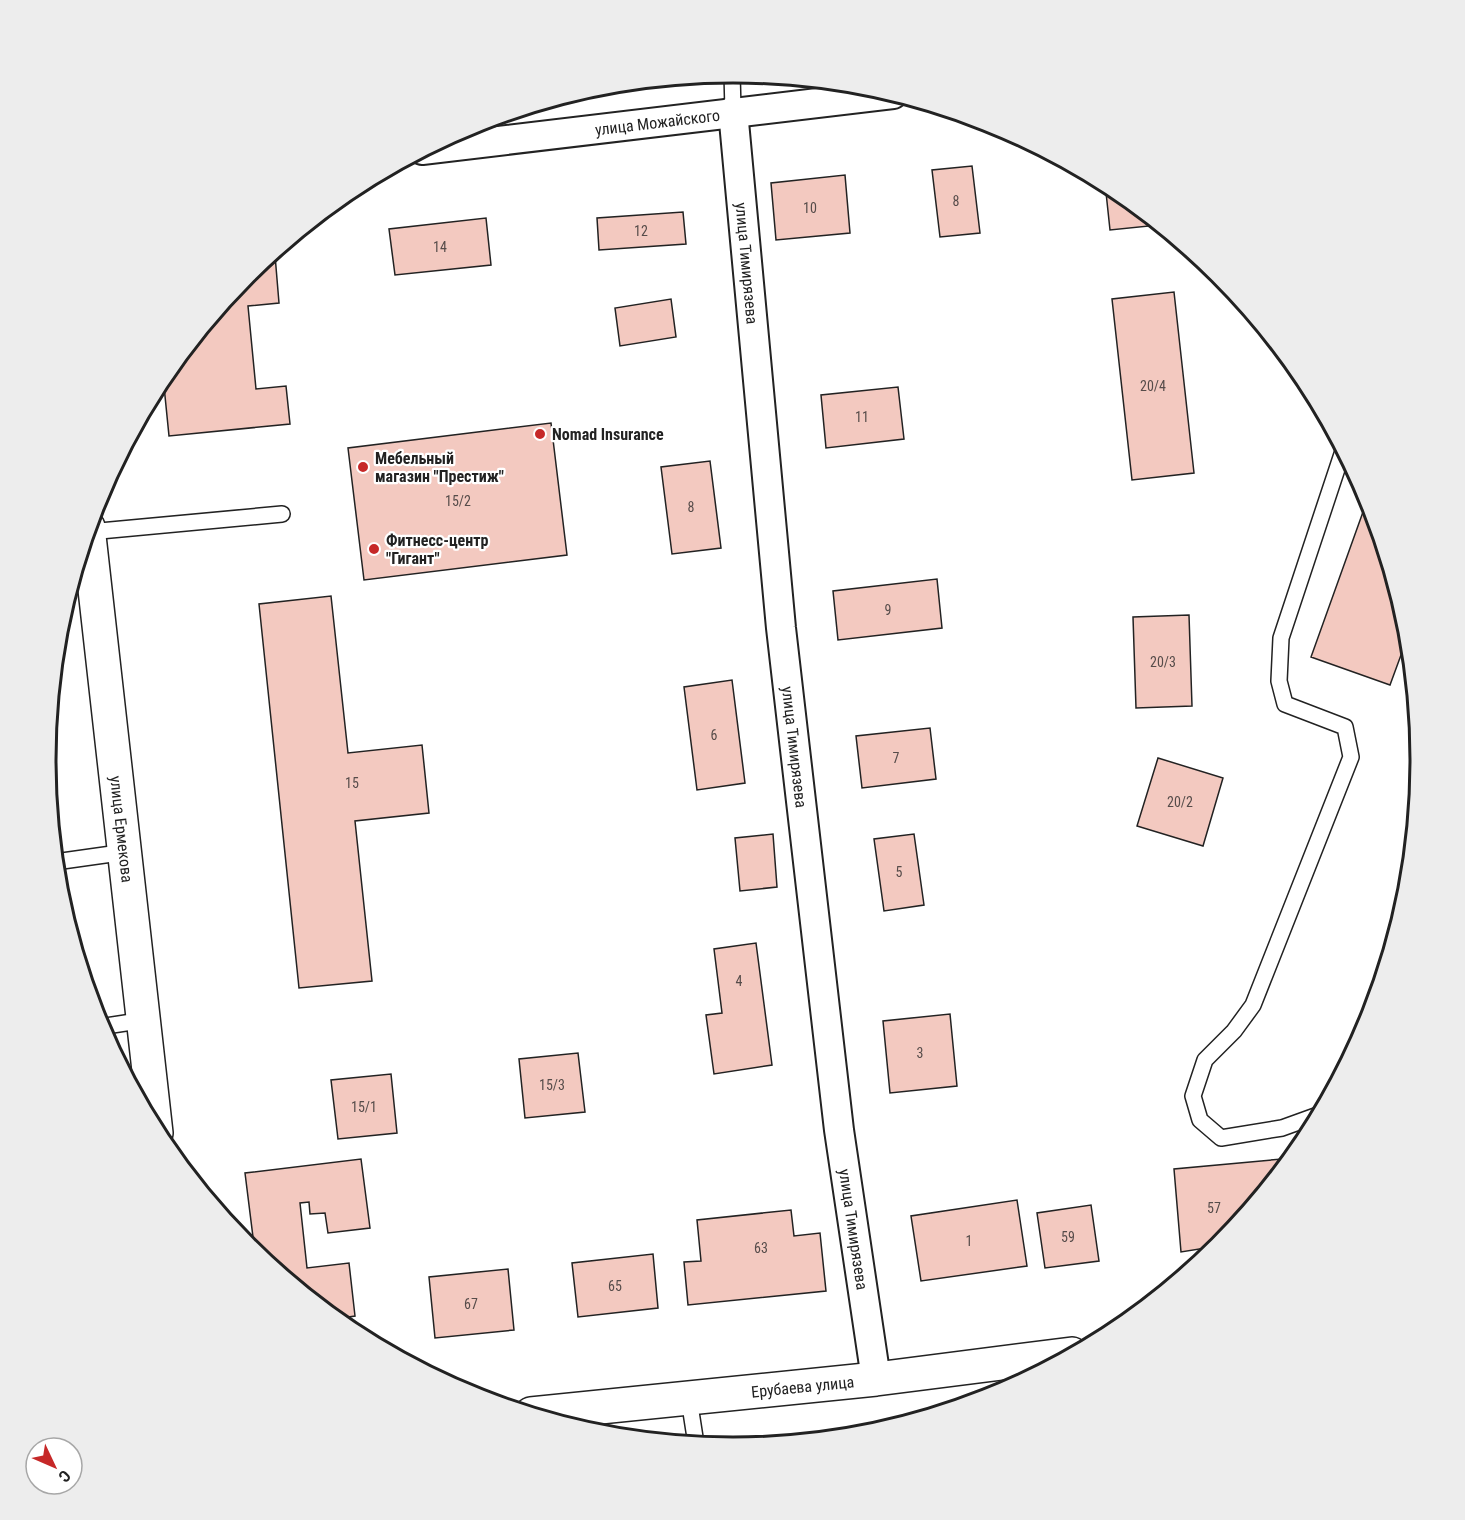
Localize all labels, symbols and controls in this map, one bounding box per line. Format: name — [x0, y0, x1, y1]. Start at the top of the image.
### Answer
street label: улица Можайского — [594, 106, 721, 139]
house number: 8 — [953, 193, 960, 209]
house number: 10 — [803, 200, 817, 216]
street label: улица Тимирязева — [732, 202, 762, 325]
house number: 12 — [634, 223, 648, 239]
house number: 14 — [433, 239, 447, 255]
house number: 20/4 — [1140, 378, 1166, 394]
house number: 11 — [855, 409, 869, 425]
place label: Nomad Insurance — [552, 425, 664, 444]
marker: Nomad Insurance — [533, 427, 547, 441]
place label: Мебельный магазин "Престиж" — [375, 449, 504, 486]
marker: Мебельный магазин "Престиж" — [356, 460, 370, 474]
house number: 15/2 — [445, 493, 471, 509]
house number: 8 — [688, 499, 695, 515]
place label: Фитнесс-центр "Гигант" — [386, 531, 489, 568]
marker: Фитнесс-центр "Гигант" — [367, 542, 381, 556]
house number: 9 — [885, 602, 891, 618]
house number: 20/3 — [1150, 654, 1176, 670]
street label: улица Тимирязева — [778, 685, 811, 809]
house number: 6 — [711, 727, 718, 743]
house number: 7 — [893, 750, 900, 766]
street label: улица Ермекова — [106, 775, 137, 884]
house number: 15 — [345, 775, 359, 791]
house number: 20/2 — [1167, 794, 1193, 810]
house number: 5 — [896, 864, 903, 880]
house number: 4 — [736, 973, 743, 989]
house number: 3 — [917, 1045, 923, 1061]
house number: 15/3 — [539, 1077, 565, 1093]
house number: 15/1 — [351, 1099, 377, 1115]
street label: улица Тимирязева — [835, 1168, 872, 1291]
house number: 57 — [1207, 1200, 1221, 1216]
house number: 59 — [1061, 1229, 1075, 1245]
house number: 1 — [966, 1233, 972, 1249]
house number: 63 — [754, 1240, 768, 1256]
house number: 65 — [608, 1278, 622, 1294]
house number: 67 — [464, 1296, 478, 1312]
street label: Ерубаева улица — [750, 1372, 855, 1402]
north arrow — [24, 1436, 84, 1496]
text: С — [54, 1466, 74, 1486]

